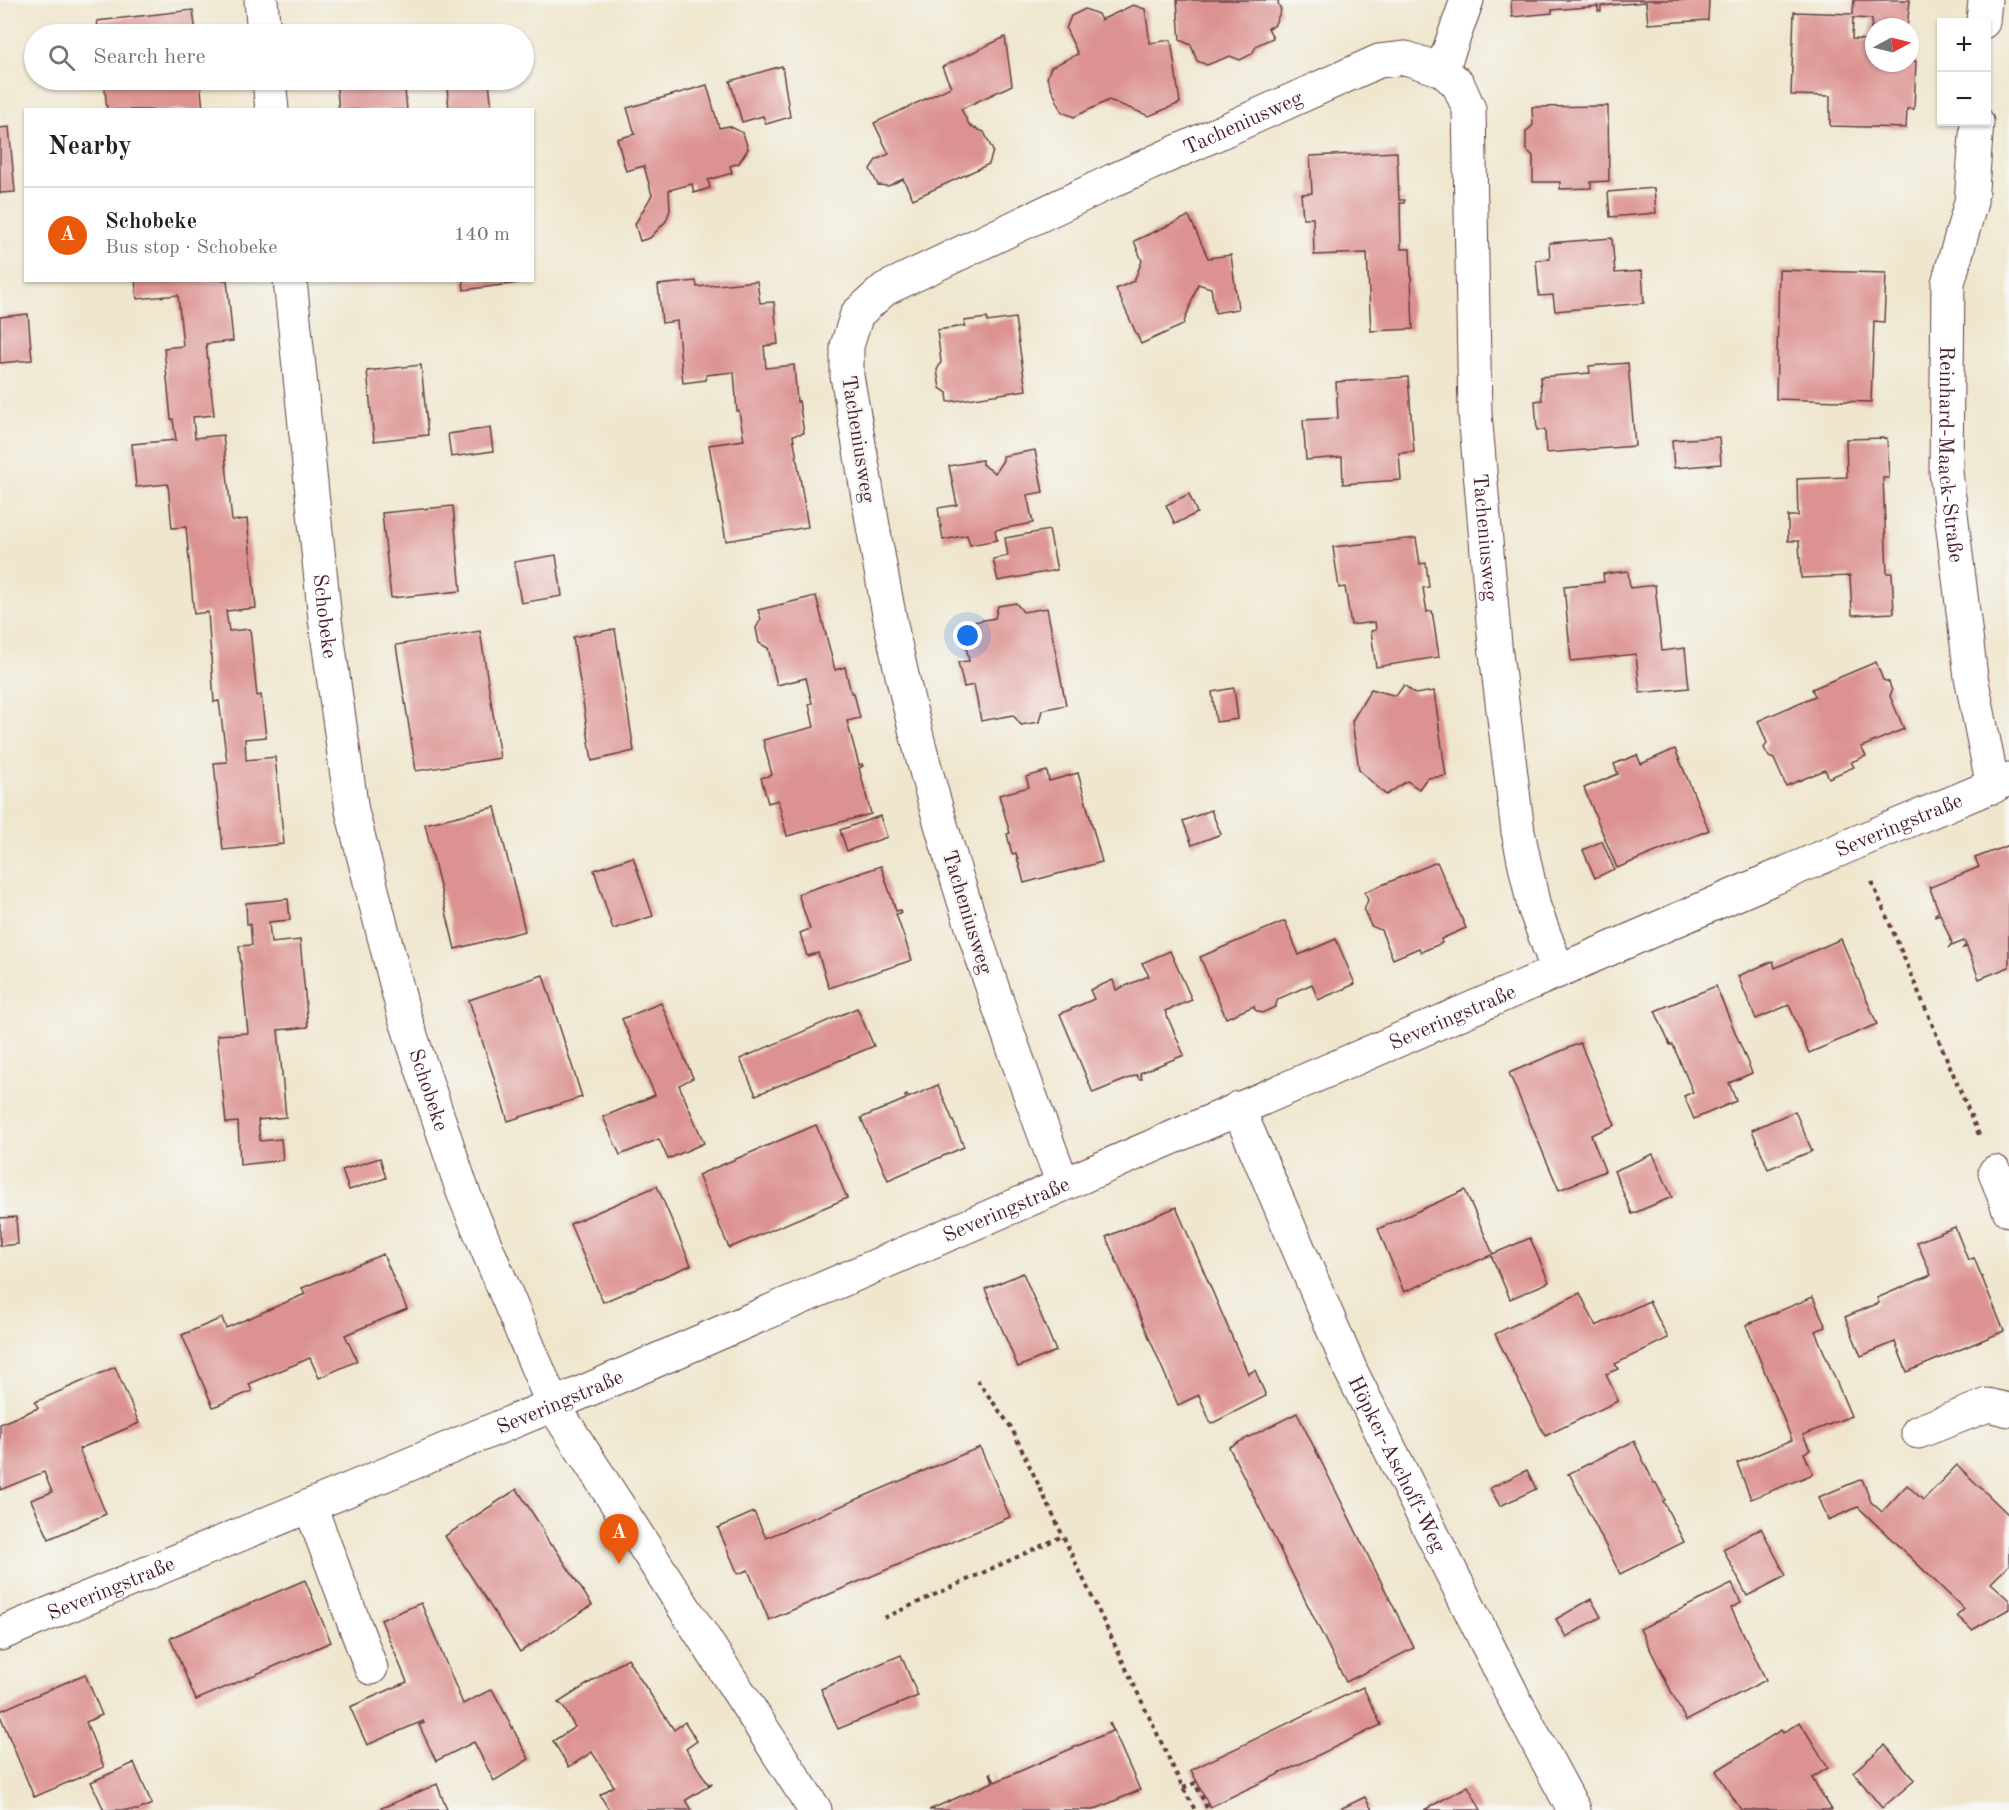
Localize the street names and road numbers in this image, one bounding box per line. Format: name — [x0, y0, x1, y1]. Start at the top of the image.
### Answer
street label: Tacheniusweg — [1180, 87, 1307, 159]
street label: Reinhard-Maack-Straße — [1934, 346, 1966, 564]
street label: Tacheniusweg — [837, 374, 878, 505]
street label: Tacheniusweg — [1468, 473, 1500, 603]
street label: Schobeke — [308, 573, 339, 660]
street label: Severingstraße — [1833, 790, 1966, 862]
street label: Tacheniusweg — [938, 848, 996, 977]
street label: Severingstraße — [1386, 982, 1519, 1055]
street label: Schobeke — [404, 1047, 451, 1134]
street label: Severingstraße — [940, 1174, 1073, 1247]
street label: Severingstraße — [494, 1367, 627, 1439]
street label: Höpker-Aschoff-Weg — [1343, 1373, 1449, 1557]
street label: Severingstraße — [45, 1554, 178, 1625]

